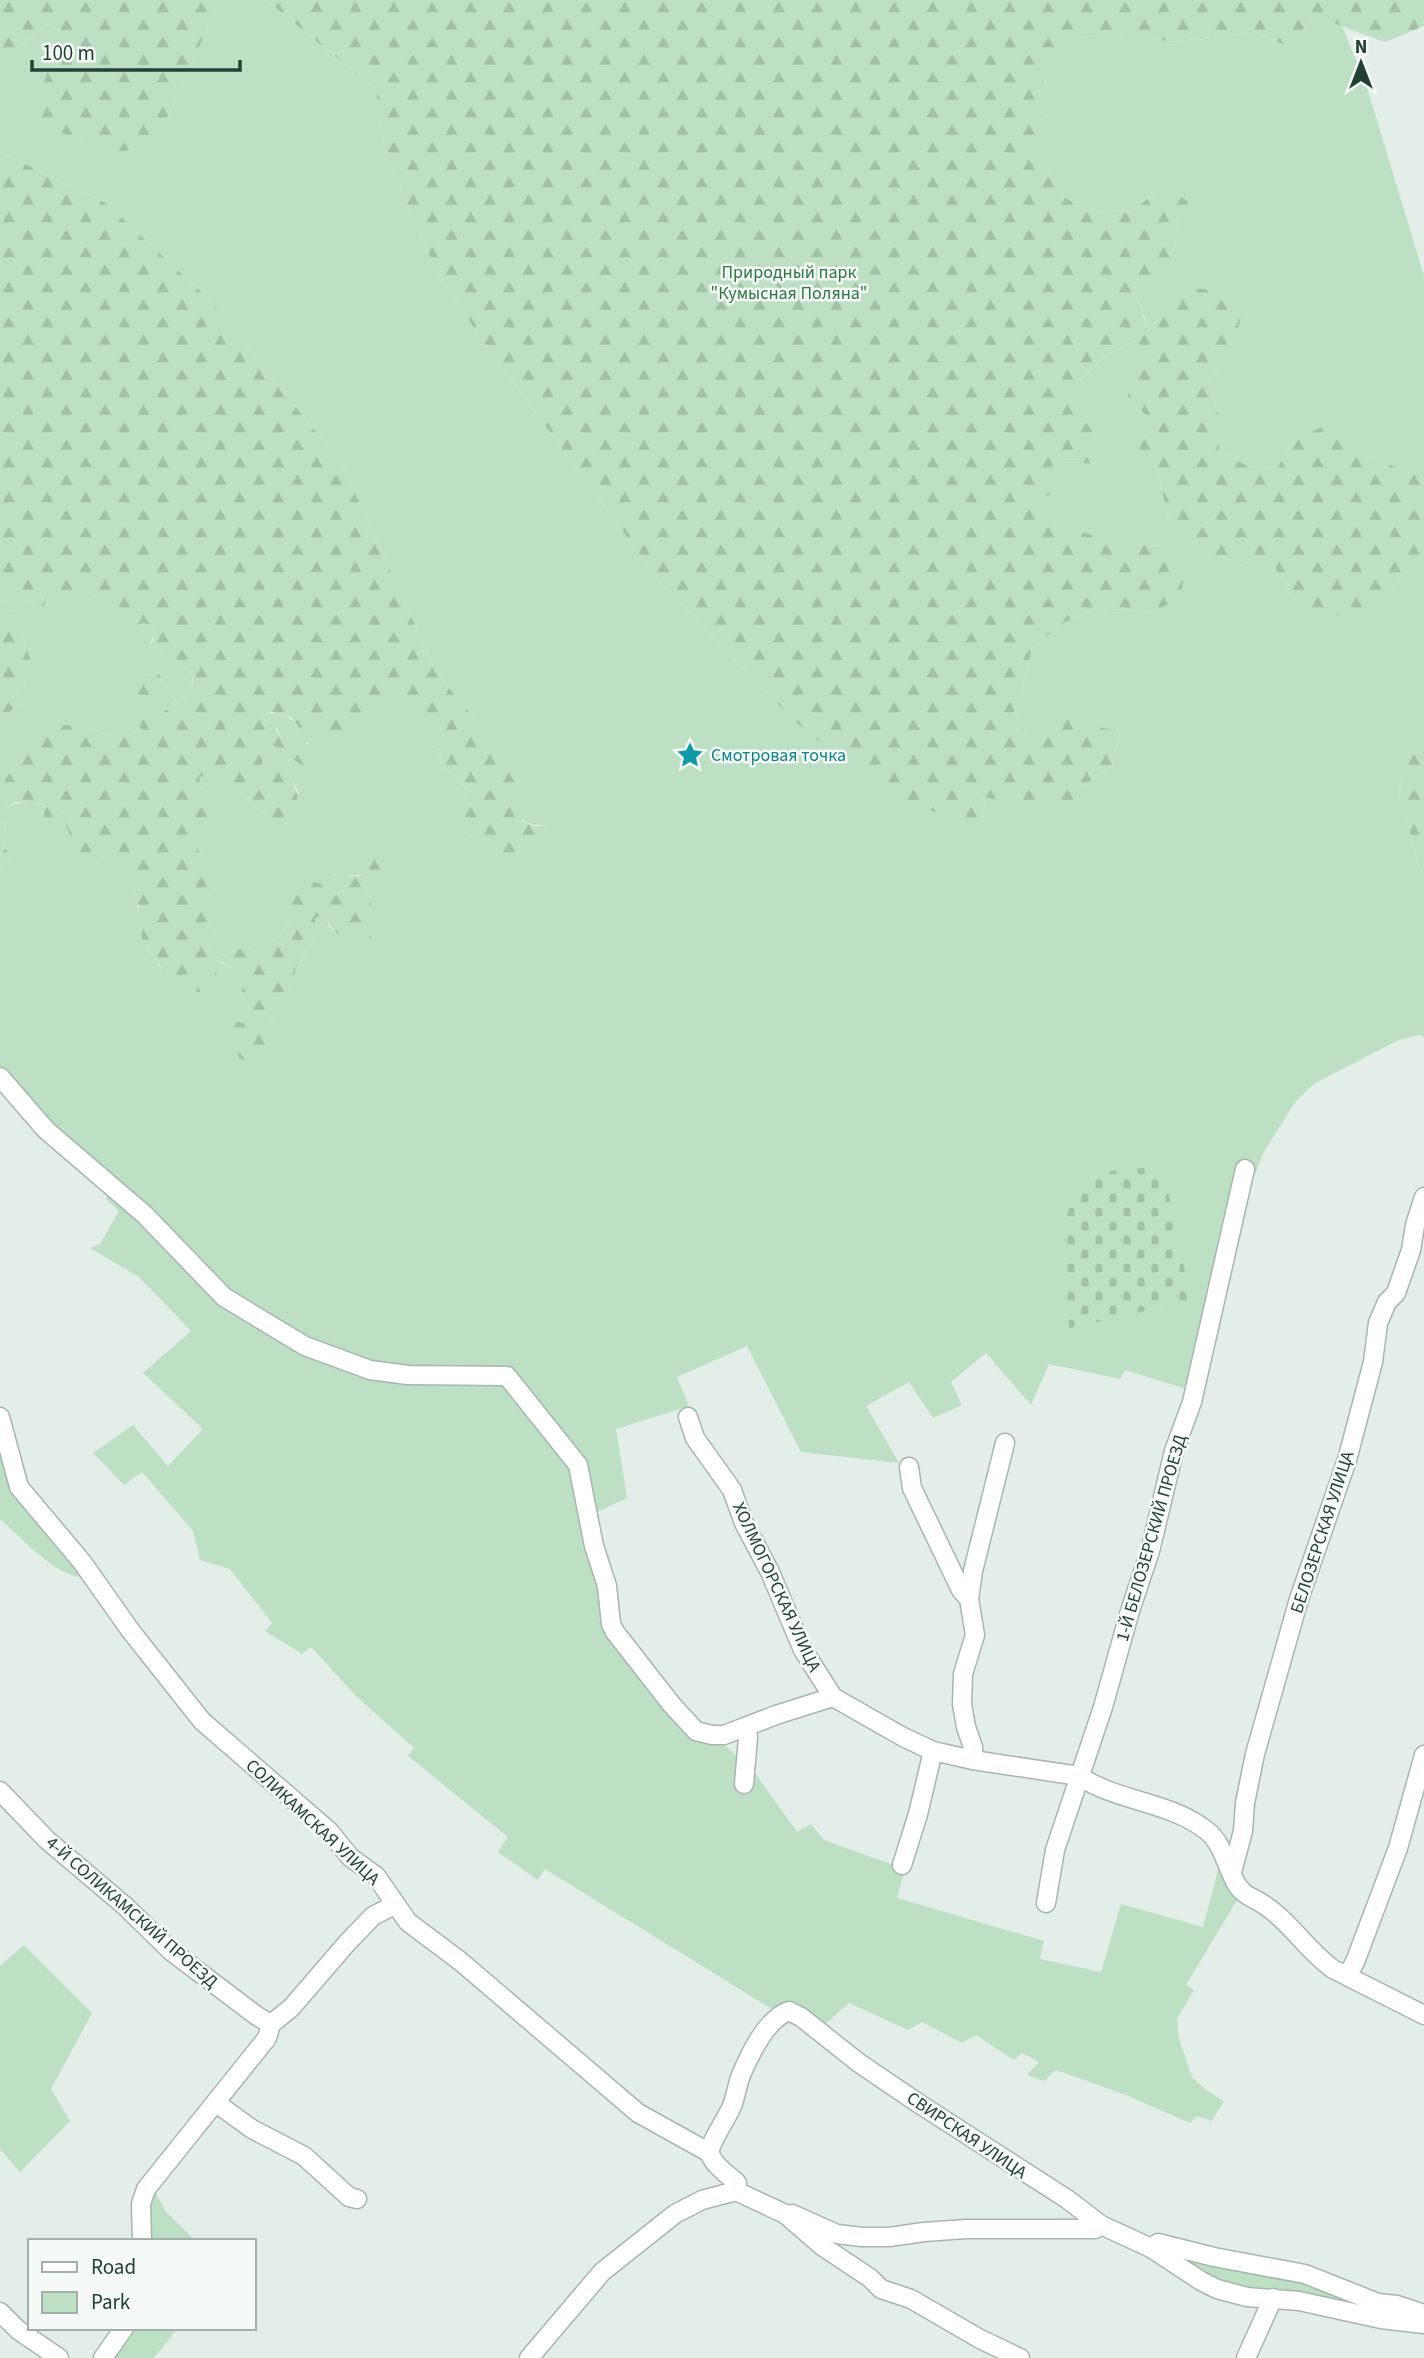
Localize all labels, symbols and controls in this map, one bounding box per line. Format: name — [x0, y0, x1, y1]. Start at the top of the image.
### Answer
scale bar — [32, 28, 240, 72]
north arrow — [1326, 28, 1396, 98]
text: N — [1355, 34, 1367, 61]
text: 100 m — [42, 38, 95, 68]
park label: Природный парк "Кумысная Поляна" — [710, 260, 868, 306]
place icon: Смотровая точка — [675, 740, 705, 770]
place label: Смотровая точка — [711, 743, 846, 768]
street label: 1-Й БЕЛОЗЕРСКИЙ ПРОЕЗД — [1110, 1431, 1193, 1645]
street label: БЕЛОЗЕРСКАЯ УЛИЦА — [1284, 1448, 1361, 1617]
street label: ХОЛМОГОРСКАЯ УЛИЦА — [726, 1498, 827, 1676]
street label: СОЛИКАМСКАЯ УЛИЦА — [240, 1754, 385, 1891]
street label: 4-Й СОЛИКАМСКИЙ ПРОЕЗД — [40, 1831, 223, 1994]
street label: СВИРСКАЯ УЛИЦА — [902, 2086, 1032, 2185]
legend — [28, 2239, 256, 2330]
text: Road — [91, 2252, 136, 2282]
text: Park — [91, 2287, 131, 2317]

